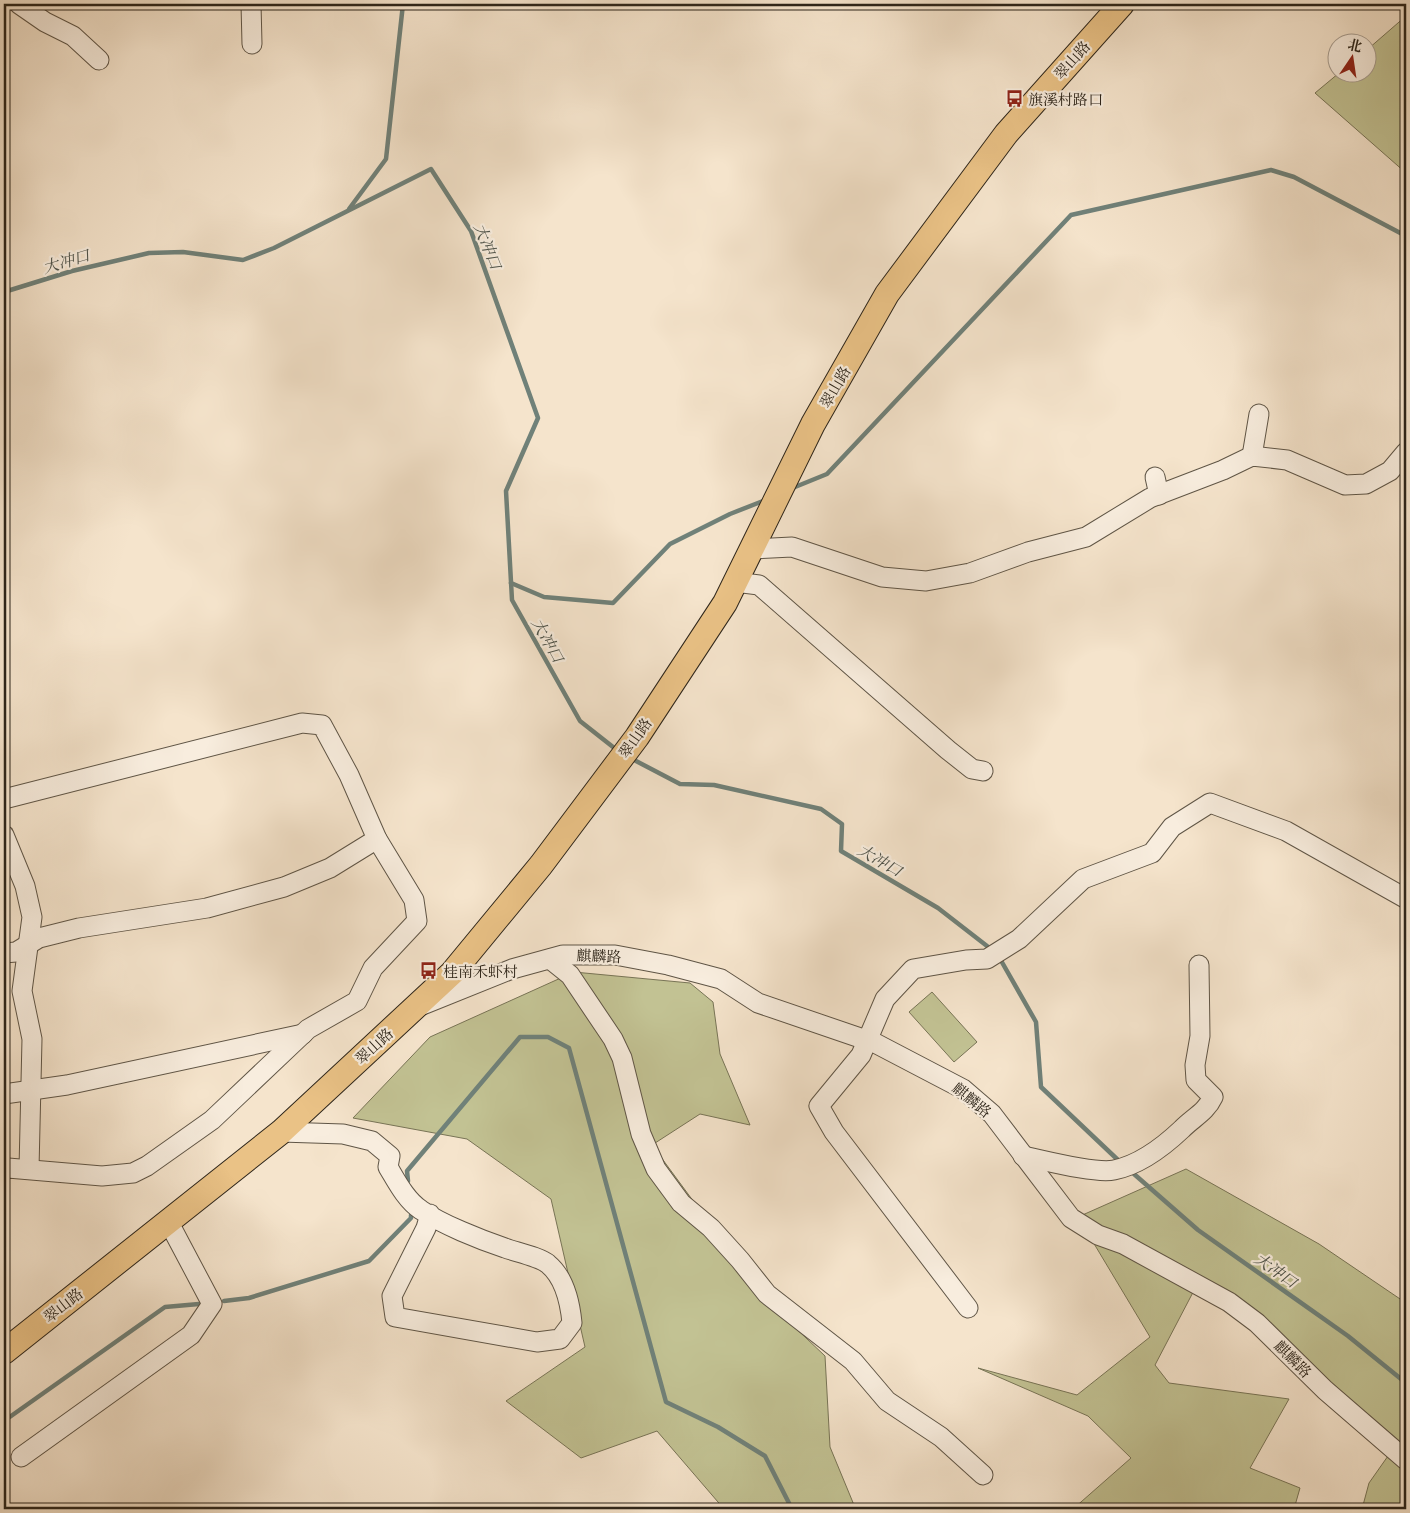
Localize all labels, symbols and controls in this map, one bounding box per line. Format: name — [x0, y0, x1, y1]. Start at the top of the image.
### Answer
north arrow — [1328, 32, 1378, 82]
text: 北 — [1346, 35, 1364, 56]
street label: 翠山路 — [1050, 37, 1094, 83]
bus stop icon: 旗溪村路口 — [1004, 89, 1024, 109]
place label: 旗溪村路口 — [1028, 90, 1103, 109]
water label: 大冲口 — [470, 220, 507, 274]
water label: 大冲口 — [40, 244, 94, 277]
street label: 翠山路 — [816, 363, 854, 411]
water label: 大冲口 — [528, 614, 569, 668]
street label: 翠山路 — [614, 714, 656, 762]
water label: 大冲口 — [854, 839, 908, 882]
street label: 麒麟路 — [576, 946, 622, 966]
bus stop icon: 桂南禾虾村 — [419, 961, 439, 981]
place label: 桂南禾虾村 — [443, 962, 518, 981]
street label: 翠山路 — [351, 1024, 397, 1068]
street label: 麒麟路 — [949, 1078, 995, 1122]
water label: 大冲口 — [1251, 1248, 1303, 1293]
street label: 翠山路 — [39, 1284, 87, 1326]
street label: 麒麟路 — [1270, 1336, 1316, 1382]

